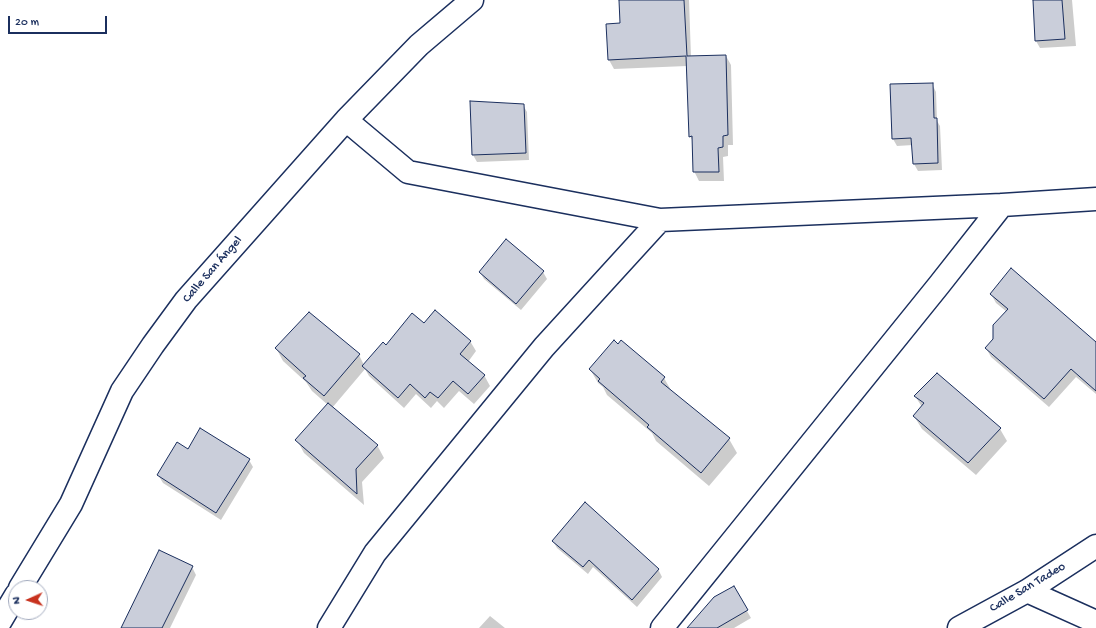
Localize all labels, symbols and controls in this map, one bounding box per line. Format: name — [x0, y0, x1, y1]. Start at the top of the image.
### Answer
scale bar — [10, 8, 109, 34]
text: 20 m — [15, 16, 39, 30]
street label: Calle San Ángel — [180, 234, 246, 306]
street label: Calle San Tadeo — [987, 559, 1069, 617]
north arrow — [8, 580, 48, 620]
text: N — [11, 597, 23, 604]

